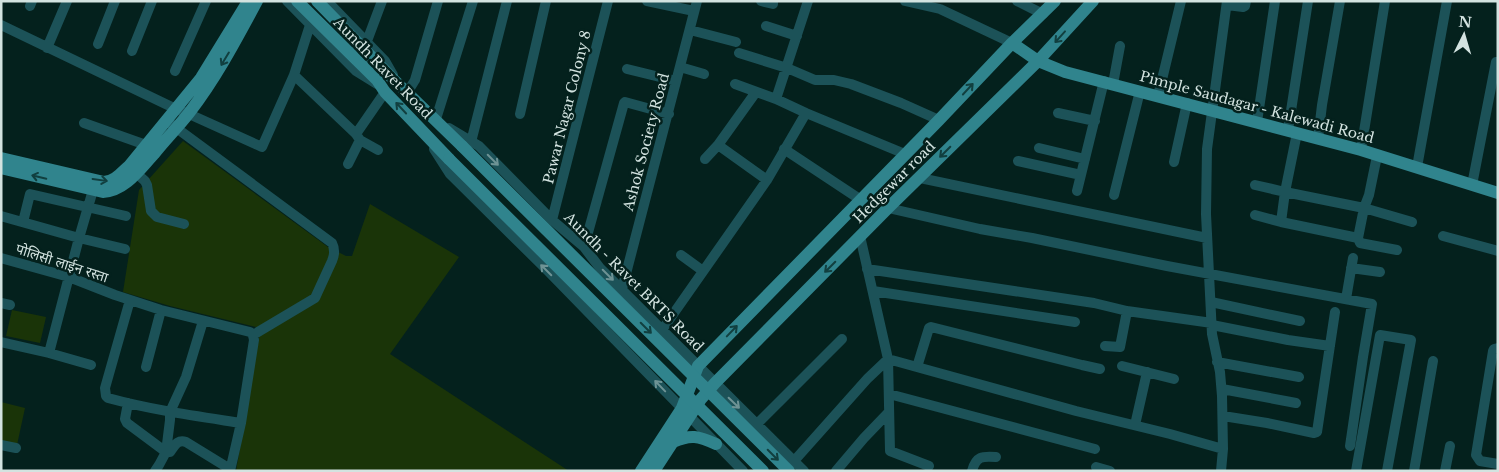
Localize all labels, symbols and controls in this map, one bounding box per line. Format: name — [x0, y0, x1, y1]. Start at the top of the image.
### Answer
north arrow — [1439, 10, 1489, 60]
street label: Aundh Ravet Road — [329, 13, 436, 123]
text: N — [1458, 13, 1472, 32]
street label: Pawar Nagar Colony 8 — [539, 28, 595, 186]
one-way arrow — [1054, 31, 1066, 44]
one-way arrow — [220, 52, 230, 66]
street label: Pimple Saudagar - Kalewadi Road — [1138, 67, 1377, 147]
street label: Ashok Society Road — [619, 71, 673, 214]
one-way arrow — [962, 83, 974, 96]
one-way arrow — [395, 102, 407, 115]
street label: Hedgewar road — [849, 137, 939, 227]
one-way arrow — [939, 146, 951, 158]
one-way arrow — [487, 154, 499, 166]
one-way arrow — [32, 172, 48, 181]
one-way arrow — [91, 176, 107, 186]
street label: Aundh - Ravet BRTS Road — [560, 208, 708, 356]
street label: पोलिसी लाईन रस्ता — [13, 240, 111, 287]
one-way arrow — [824, 261, 836, 273]
one-way arrow — [540, 264, 552, 276]
one-way arrow — [601, 269, 614, 281]
one-way arrow — [640, 322, 652, 335]
one-way arrow — [726, 325, 739, 337]
one-way arrow — [654, 380, 666, 392]
one-way arrow — [728, 396, 740, 408]
one-way arrow — [767, 449, 779, 461]

